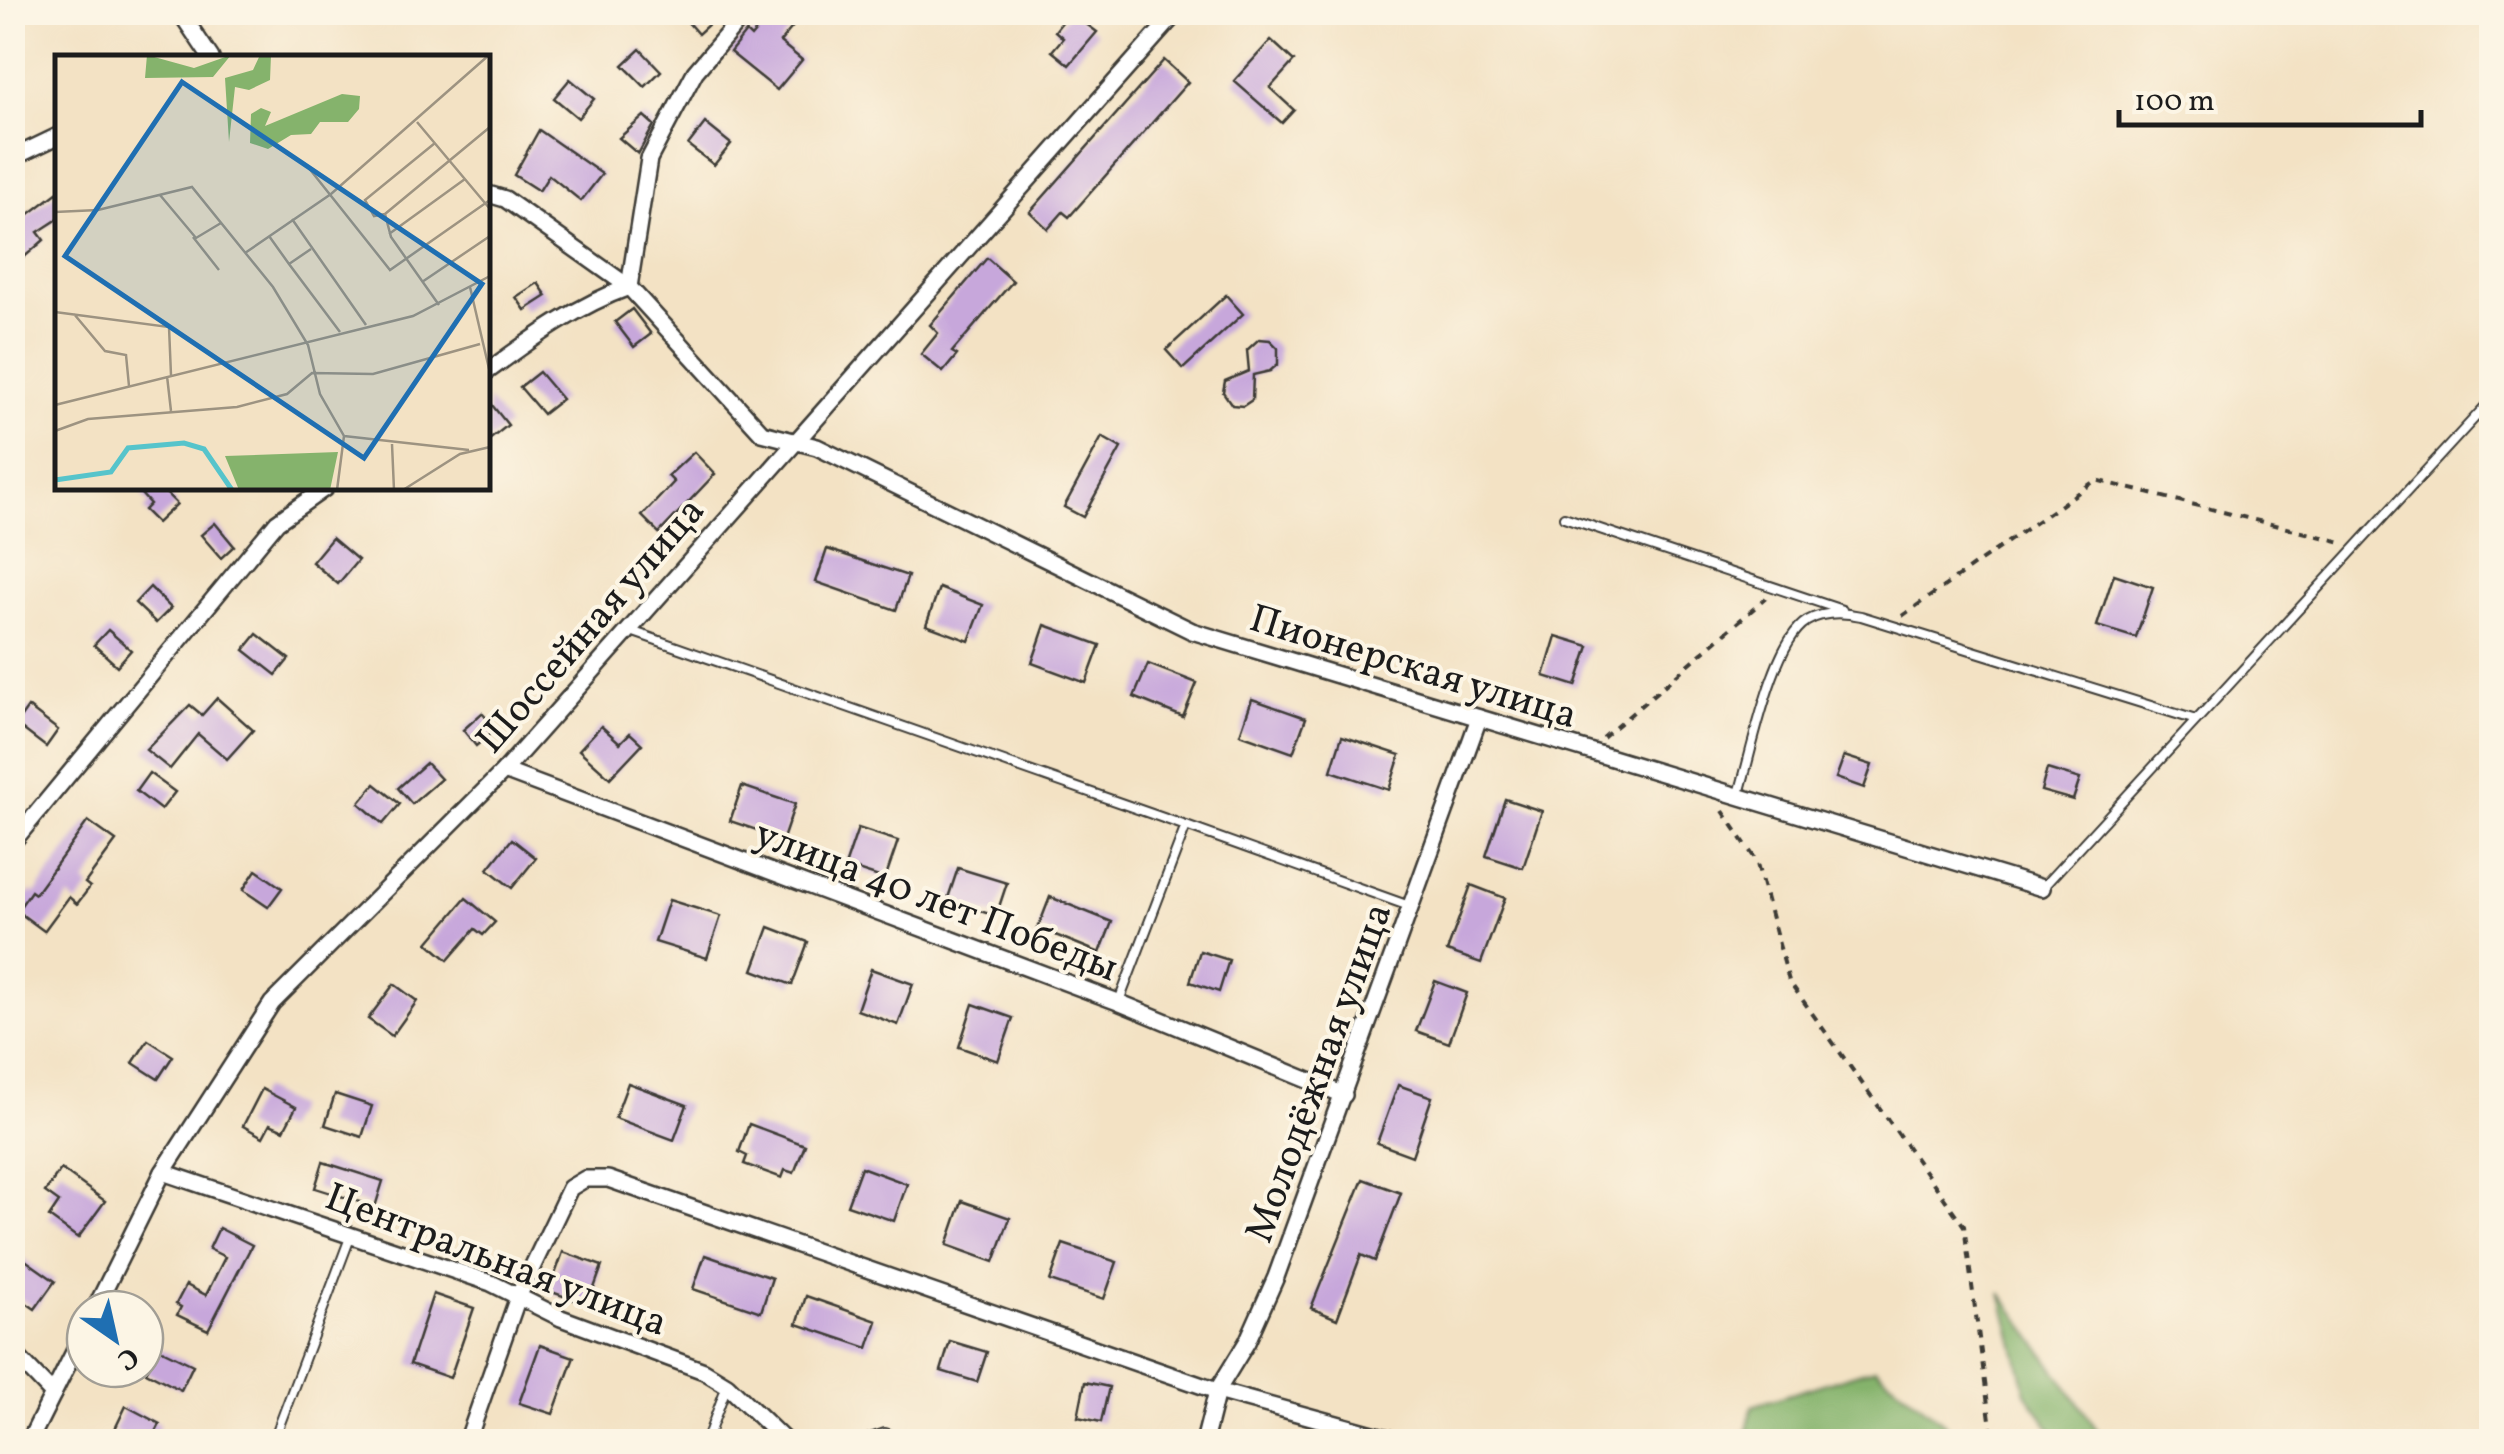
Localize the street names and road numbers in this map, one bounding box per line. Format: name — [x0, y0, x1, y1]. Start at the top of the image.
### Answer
street label: Шоссейная улица — [465, 486, 719, 767]
street label: Пионерская улица — [1242, 592, 1583, 745]
street label: улица 40 лет Победы — [746, 808, 1125, 998]
street label: Молодёжная улица — [1233, 896, 1408, 1251]
street label: Центральная улица — [317, 1171, 675, 1353]

